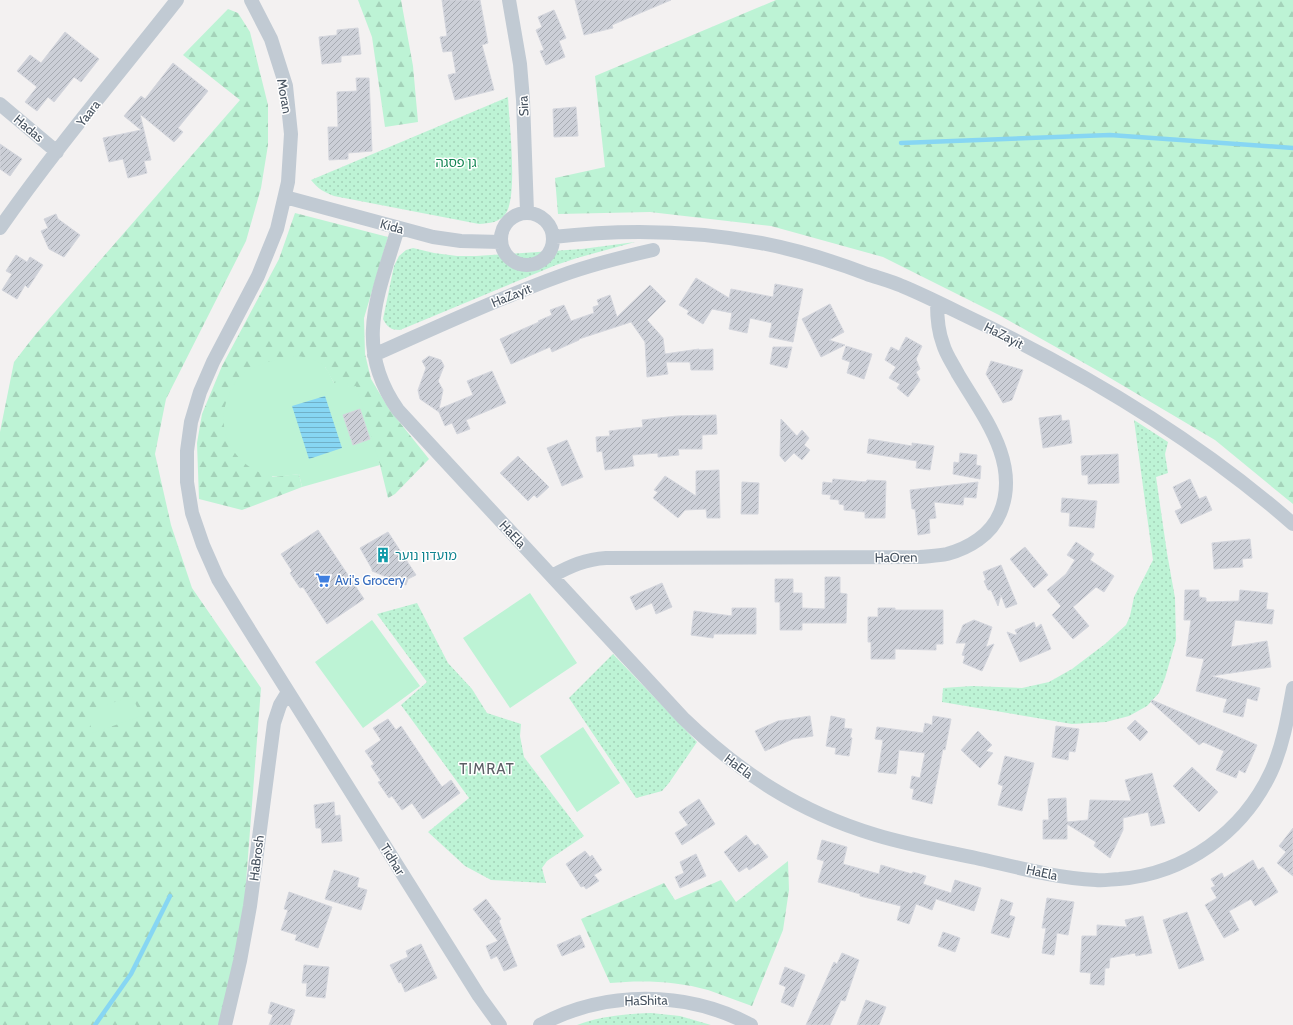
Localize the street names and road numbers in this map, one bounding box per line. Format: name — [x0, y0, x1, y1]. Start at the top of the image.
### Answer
street label: Moran — [274, 77, 296, 115]
street label: Sira — [514, 95, 532, 117]
street label: Yaara — [72, 96, 104, 130]
street label: Hadas — [11, 111, 48, 145]
street label: Kida — [378, 215, 406, 237]
street label: HaZayit — [489, 279, 534, 310]
street label: HaZayit — [982, 318, 1027, 352]
street label: HaEla — [496, 517, 530, 552]
street label: HaOren — [874, 549, 918, 565]
street label: HaEla — [722, 750, 757, 782]
street label: HaBrosh — [245, 834, 267, 882]
street label: Tidhar — [377, 840, 409, 878]
street label: HaEla — [1025, 861, 1060, 883]
street label: HaShita — [624, 992, 668, 1008]

